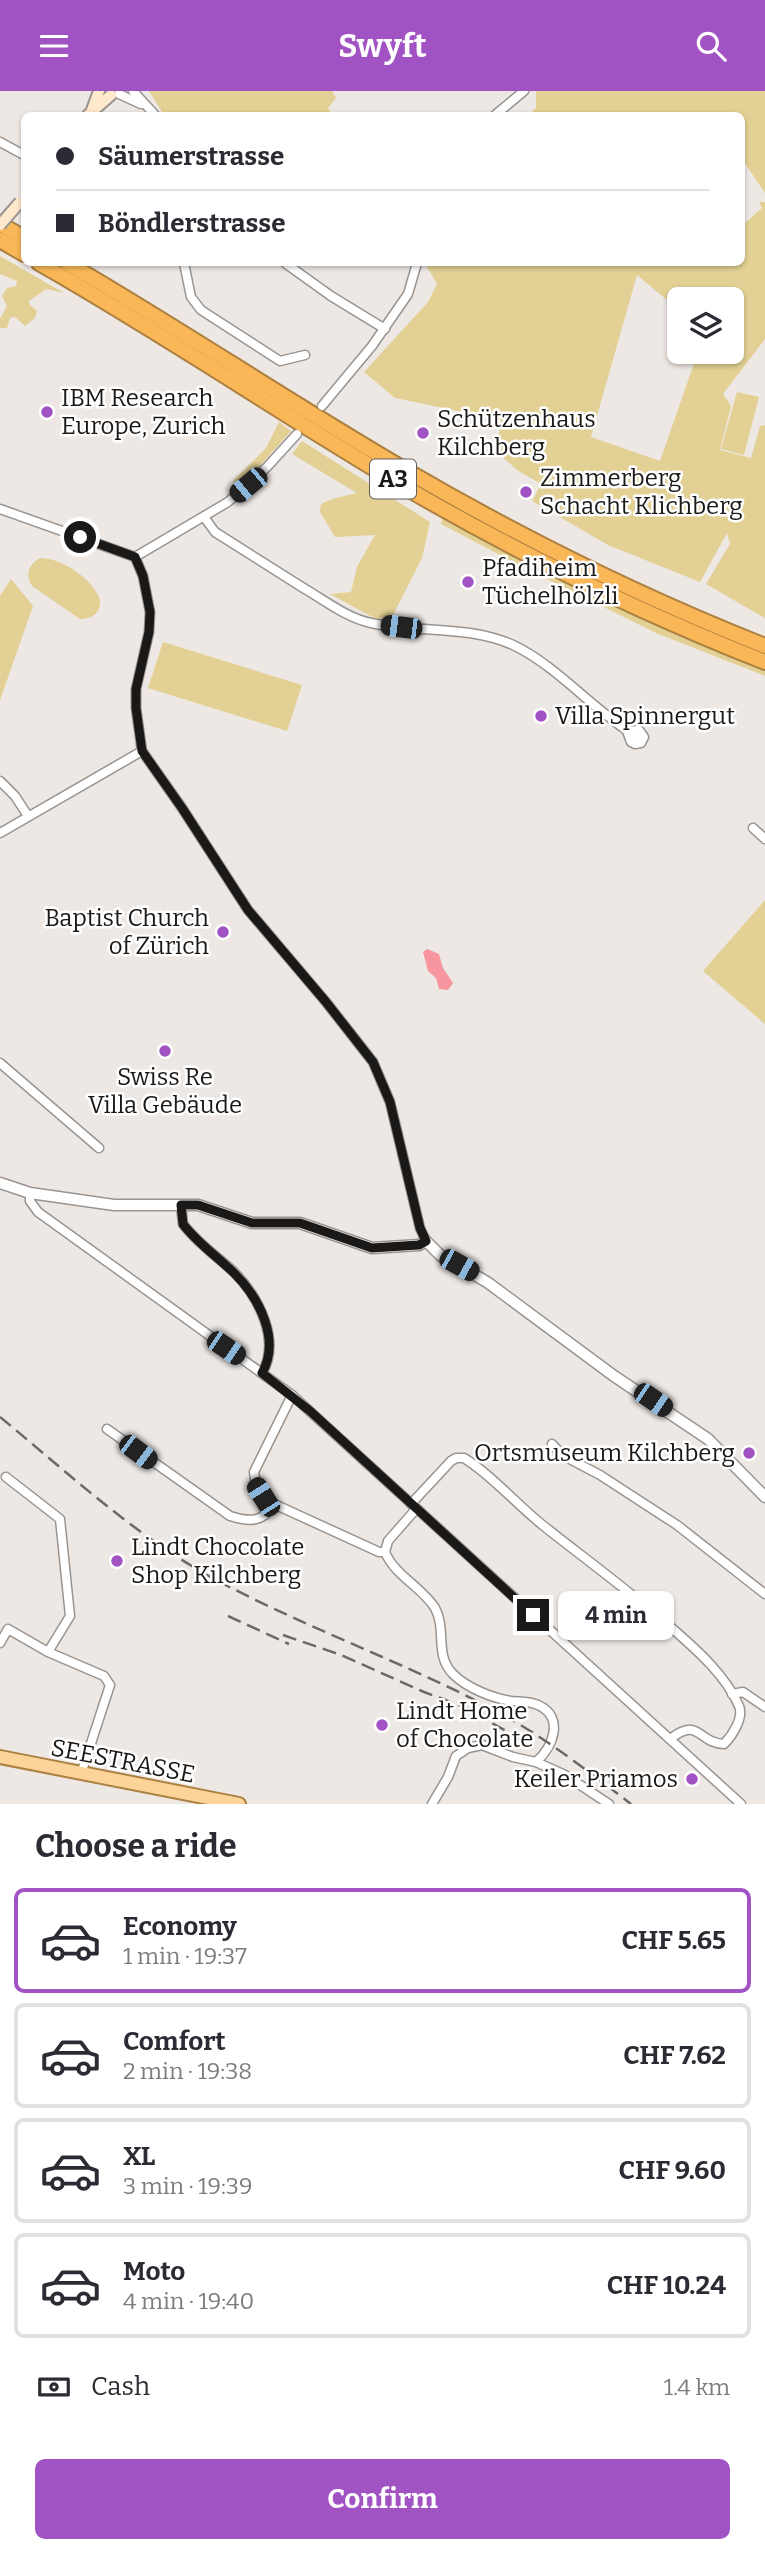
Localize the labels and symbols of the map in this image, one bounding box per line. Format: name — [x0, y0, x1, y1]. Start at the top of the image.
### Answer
place label: IBM Research Europe, Zurich — [61, 384, 225, 440]
marker: IBM Research Europe, Zurich — [39, 404, 55, 420]
place label: Schützenhaus Kilchberg — [437, 405, 596, 461]
marker: Schützenhaus Kilchberg — [415, 425, 431, 441]
road number: A3 — [370, 459, 416, 499]
car — [226, 463, 271, 507]
place label: Zimmerberg Schacht Klichberg — [540, 464, 743, 520]
marker: Zimmerberg Schacht Klichberg — [518, 484, 534, 500]
route start — [64, 521, 96, 553]
place label: Pfadiheim Tüchelhölzli — [482, 554, 618, 610]
marker: Pfadiheim Tüchelhölzli — [460, 574, 476, 590]
car — [379, 614, 424, 640]
place label: Villa Spinnergut — [555, 702, 735, 730]
marker: Villa Spinnergut — [533, 708, 549, 724]
place label: Baptist Church of Zürich — [44, 904, 209, 960]
marker: Baptist Church of Zürich — [215, 924, 231, 940]
marker: Swiss Re Villa Gebäude — [157, 1043, 173, 1059]
place label: Swiss Re Villa Gebäude — [88, 1063, 242, 1119]
car — [436, 1246, 483, 1284]
car — [203, 1328, 250, 1368]
car — [630, 1380, 677, 1420]
car — [115, 1431, 162, 1473]
place label: Ortsmuseum Kilchberg — [474, 1439, 735, 1467]
marker: Ortsmuseum Kilchberg — [741, 1445, 757, 1461]
car — [243, 1474, 284, 1520]
place label: Lindt Chocolate Shop Kilchberg — [131, 1533, 304, 1589]
marker: Lindt Chocolate Shop Kilchberg — [109, 1553, 125, 1569]
callout: 4 min — [558, 1591, 673, 1639]
route end — [517, 1599, 549, 1631]
place label: Lindt Home of Chocolate — [396, 1697, 533, 1753]
marker: Lindt Home of Chocolate — [374, 1717, 390, 1733]
street label: SEESTRASSE — [49, 1733, 197, 1789]
place label: Keiler Priamos — [514, 1765, 678, 1793]
marker: Keiler Priamos — [684, 1771, 700, 1787]

